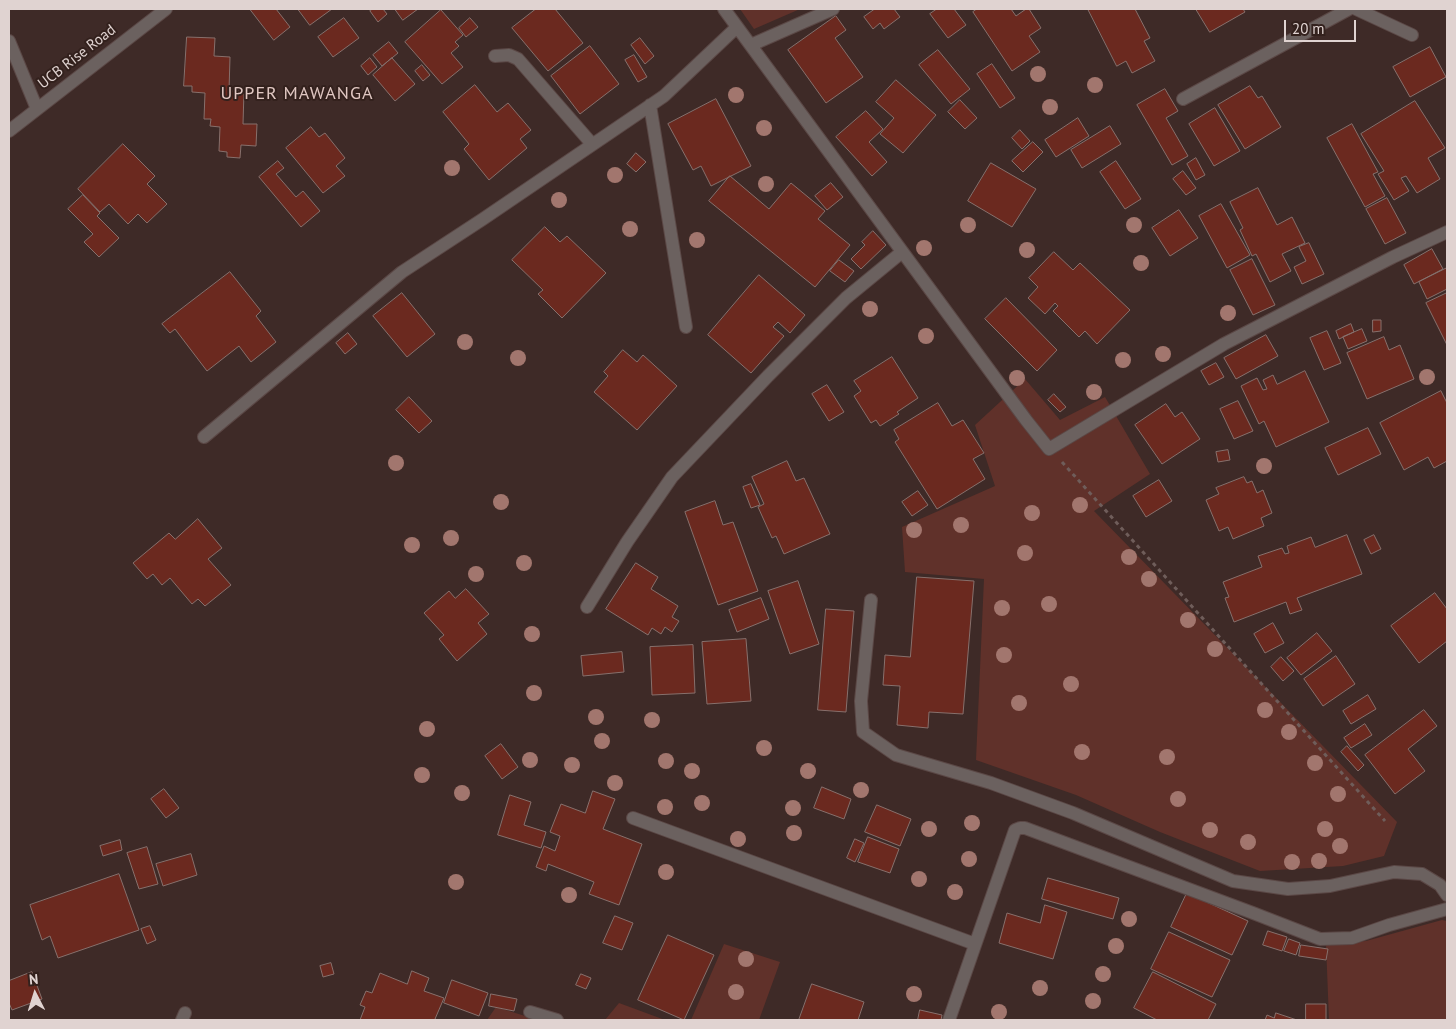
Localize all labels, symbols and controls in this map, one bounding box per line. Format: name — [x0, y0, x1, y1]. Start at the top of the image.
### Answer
scale bar — [1286, 10, 1358, 42]
text: 20 m — [1292, 19, 1325, 38]
street label: UCB Rise Road — [35, 21, 119, 93]
district label: UPPER MAWANGA — [219, 83, 375, 105]
north arrow — [10, 969, 60, 1019]
text: N — [28, 970, 39, 988]

